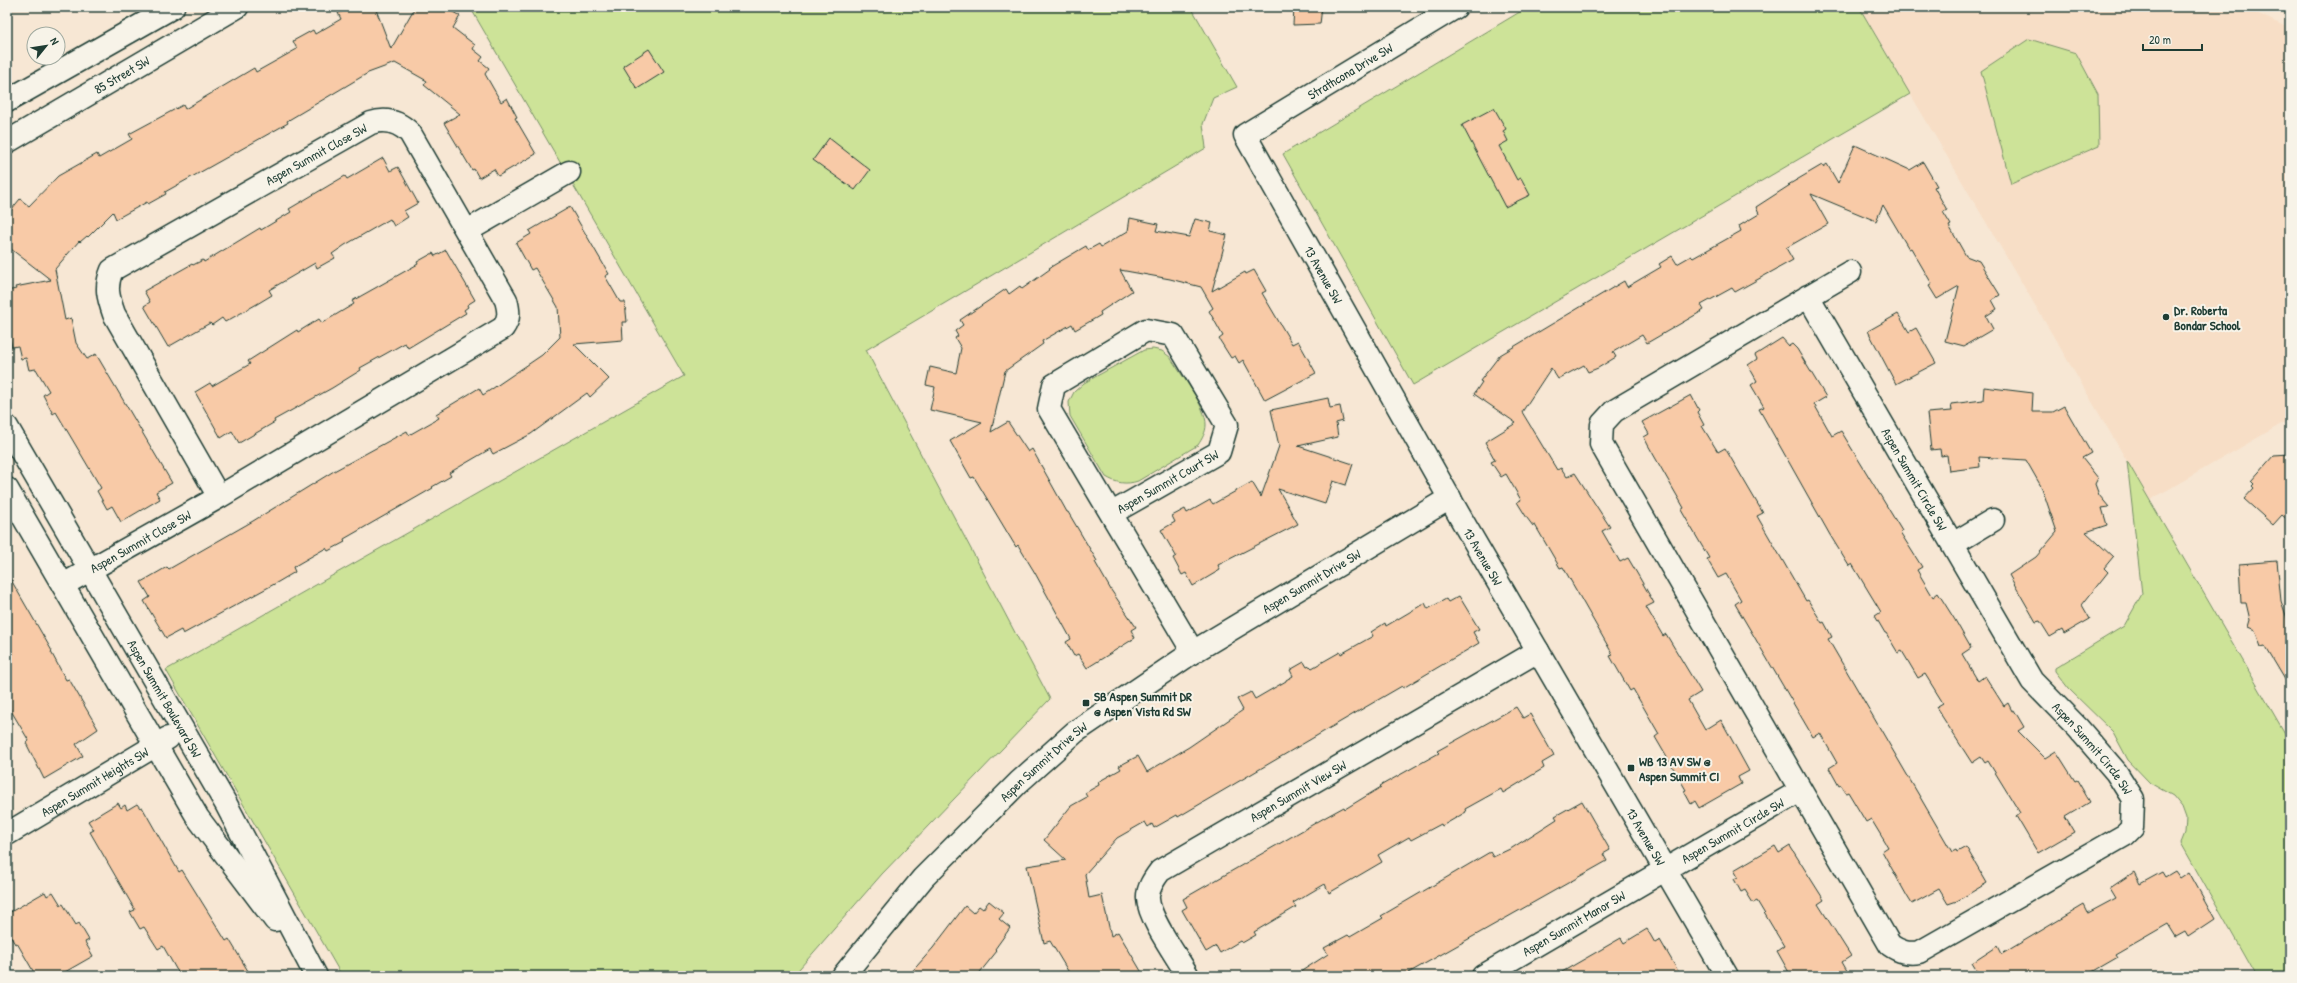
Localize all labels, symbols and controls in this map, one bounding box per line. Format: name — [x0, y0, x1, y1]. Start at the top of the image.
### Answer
north arrow — [26, 26, 66, 66]
scale bar — [2143, 26, 2202, 52]
text: 20 m — [2149, 31, 2171, 48]
text: N — [47, 35, 62, 47]
street label: Strathcona Drive SW — [1304, 39, 1396, 103]
street label: 85 Street SW — [91, 51, 153, 98]
street label: Aspen Summit Close SW — [262, 119, 370, 189]
street label: 13 Avenue SW — [1300, 242, 1347, 307]
place label: Dr. Roberta Bondar School — [2174, 301, 2241, 334]
marker: Dr. Roberta Bondar School — [2161, 312, 2171, 322]
street label: Aspen Summit Circle SW — [1878, 425, 1952, 534]
street label: Aspen Summit Court SW — [1113, 445, 1222, 517]
street label: Aspen Summit Close SW — [87, 506, 194, 577]
street label: 13 Avenue SW — [1459, 525, 1507, 589]
street label: Aspen Summit Drive SW — [1259, 545, 1364, 617]
street label: Aspen Summit Boulevard SW — [123, 636, 206, 761]
place label: SB Aspen Summit DR @ Aspen Vista Rd SW — [1094, 687, 1192, 721]
marker: SB Aspen Summit DR @ Aspen Vista Rd SW — [1081, 698, 1091, 708]
street label: Aspen Summit Circle SW — [2048, 698, 2137, 798]
street label: Aspen Summit Drive SW — [996, 718, 1090, 805]
street label: Aspen Summit Heights SW — [37, 743, 152, 821]
place label: WB 13 AV SW @ Aspen Summit CI — [1639, 752, 1719, 786]
street label: Aspen Summit View SW — [1246, 756, 1349, 826]
marker: WB 13 AV SW @ Aspen Summit CI — [1626, 763, 1636, 773]
street label: Aspen Summit Circle SW — [1678, 793, 1787, 867]
street label: 13 Avenue SW — [1622, 805, 1670, 869]
street label: Aspen Summit Manor SW — [1519, 886, 1628, 960]

